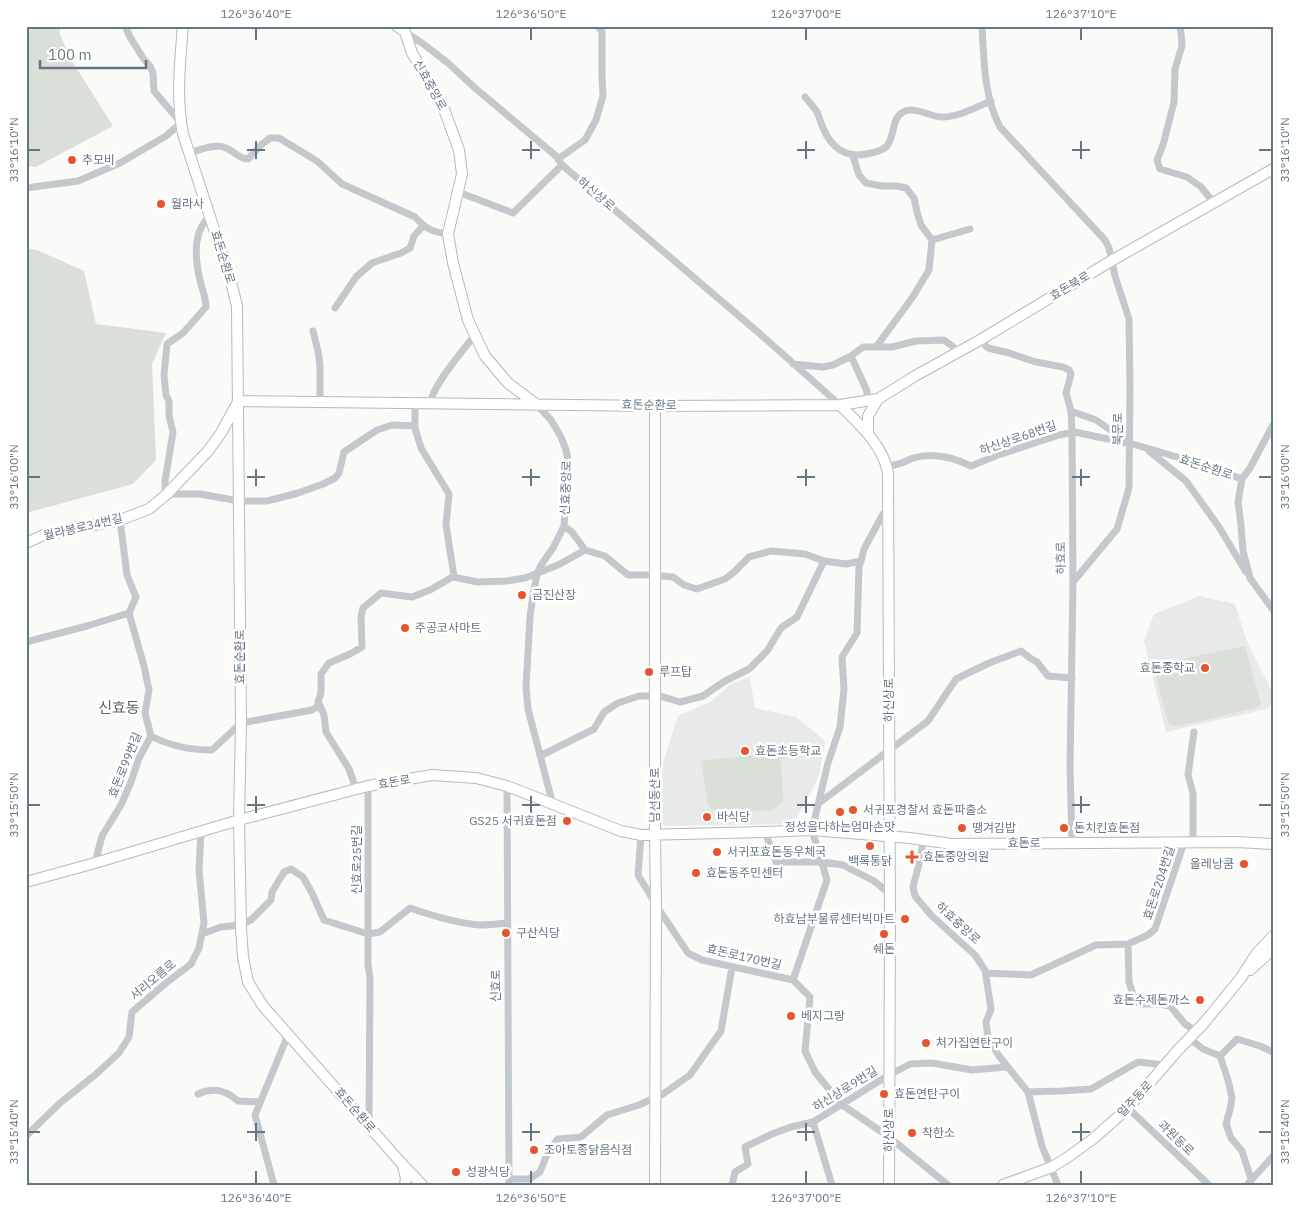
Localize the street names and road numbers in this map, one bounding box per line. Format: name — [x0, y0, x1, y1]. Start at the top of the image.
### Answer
street label: 신효중앙로 — [410, 57, 450, 113]
street label: 하신상로 — [575, 174, 618, 214]
street label: 효돈순환로 — [208, 228, 239, 285]
street label: 효돈북로 — [1047, 268, 1093, 303]
street label: 효돈순환로 — [621, 397, 677, 412]
street label: 북문로 — [1110, 412, 1125, 446]
street label: 하신상로68번길 — [977, 417, 1058, 458]
street label: 효돈순환로 — [1178, 451, 1235, 482]
street label: 신효중앙로 — [557, 460, 574, 516]
street label: 월라봉로34번길 — [42, 510, 124, 543]
street label: 하효로 — [1053, 541, 1068, 575]
street label: 효돈순환로 — [232, 629, 247, 685]
street label: 하신상로 — [881, 678, 896, 722]
street label: 효돈로99번길 — [105, 730, 145, 800]
street label: 남선동산로 — [647, 767, 662, 823]
street label: 효돈로 — [376, 771, 412, 792]
street label: 신효로25번길 — [349, 825, 364, 895]
street label: 효돈로 — [1007, 835, 1041, 850]
street label: 효돈로204번길 — [1140, 844, 1178, 922]
street label: 하효중앙로 — [933, 898, 984, 947]
street label: 효돈로170번길 — [705, 941, 783, 972]
street label: 서리오름로 — [127, 956, 179, 1003]
street label: 신효로 — [488, 969, 503, 1003]
street label: 하신상로9번길 — [810, 1063, 880, 1114]
street label: 일주동로 — [1114, 1077, 1155, 1120]
street label: 효돈순환로 — [332, 1084, 379, 1135]
street label: 하신상로 — [881, 1108, 896, 1152]
street label: 과원동로 — [1155, 1117, 1197, 1158]

